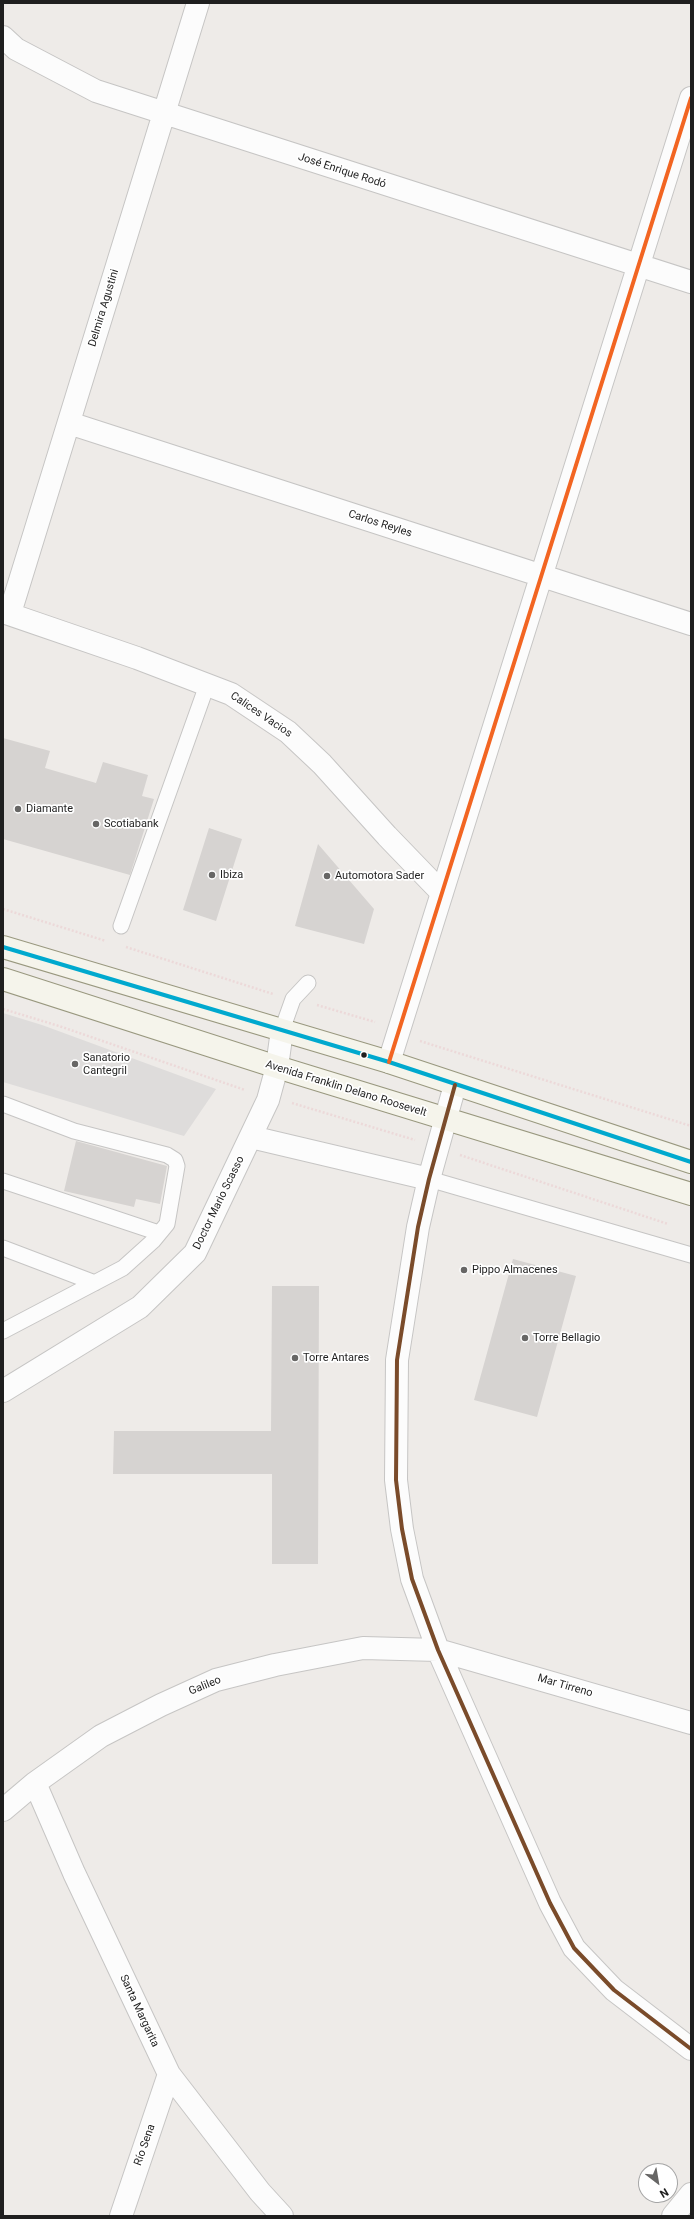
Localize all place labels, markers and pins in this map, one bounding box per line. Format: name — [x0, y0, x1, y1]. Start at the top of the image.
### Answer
place label: Diamante — [26, 802, 73, 816]
marker: Diamante — [13, 804, 23, 814]
place label: Scotiabank — [104, 817, 159, 831]
marker: Scotiabank — [91, 819, 101, 829]
place label: Ibiza — [220, 868, 243, 882]
place label: Automotora Sader — [335, 869, 424, 883]
marker: Ibiza — [207, 870, 217, 880]
marker: Automotora Sader — [322, 871, 332, 881]
unlabelled marker — [359, 1050, 369, 1060]
place label: Sanatorio Cantegril — [83, 1051, 130, 1077]
marker: Sanatorio Cantegril — [70, 1059, 80, 1069]
place label: Pippo Almacenes — [472, 1263, 558, 1277]
marker: Pippo Almacenes — [459, 1265, 469, 1275]
place label: Torre Bellagio — [533, 1331, 600, 1345]
marker: Torre Bellagio — [520, 1333, 530, 1343]
place label: Torre Antares — [303, 1351, 369, 1365]
marker: Torre Antares — [290, 1353, 300, 1363]

